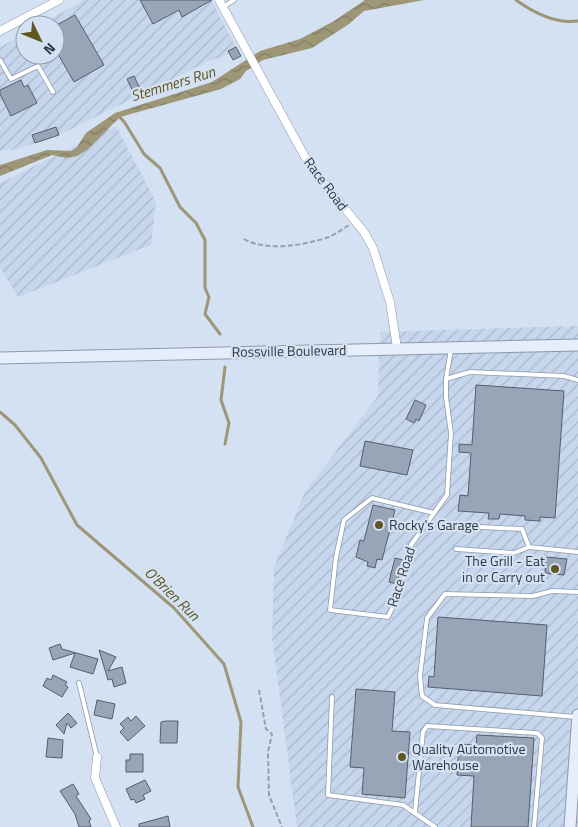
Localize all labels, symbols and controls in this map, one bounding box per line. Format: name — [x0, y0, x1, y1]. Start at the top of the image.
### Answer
north arrow — [15, 15, 65, 65]
text: N — [39, 38, 61, 60]
water label: Stemmers Run — [128, 60, 218, 107]
street label: Race Road — [299, 153, 353, 215]
street label: Rossville Boulevard — [232, 339, 346, 362]
place label: Rocky's Garage — [389, 514, 479, 535]
marker: Rocky's Garage — [373, 519, 385, 531]
street label: Race Road — [381, 544, 420, 610]
place label: The Grill - Eat in or Carry out — [462, 550, 545, 587]
water label: O'Brien Run — [139, 561, 206, 626]
marker: The Grill - Eat in or Carry out — [549, 563, 561, 575]
place label: Quality Automotive Warehouse — [412, 738, 526, 775]
marker: Quality Automotive Warehouse — [396, 751, 408, 763]

